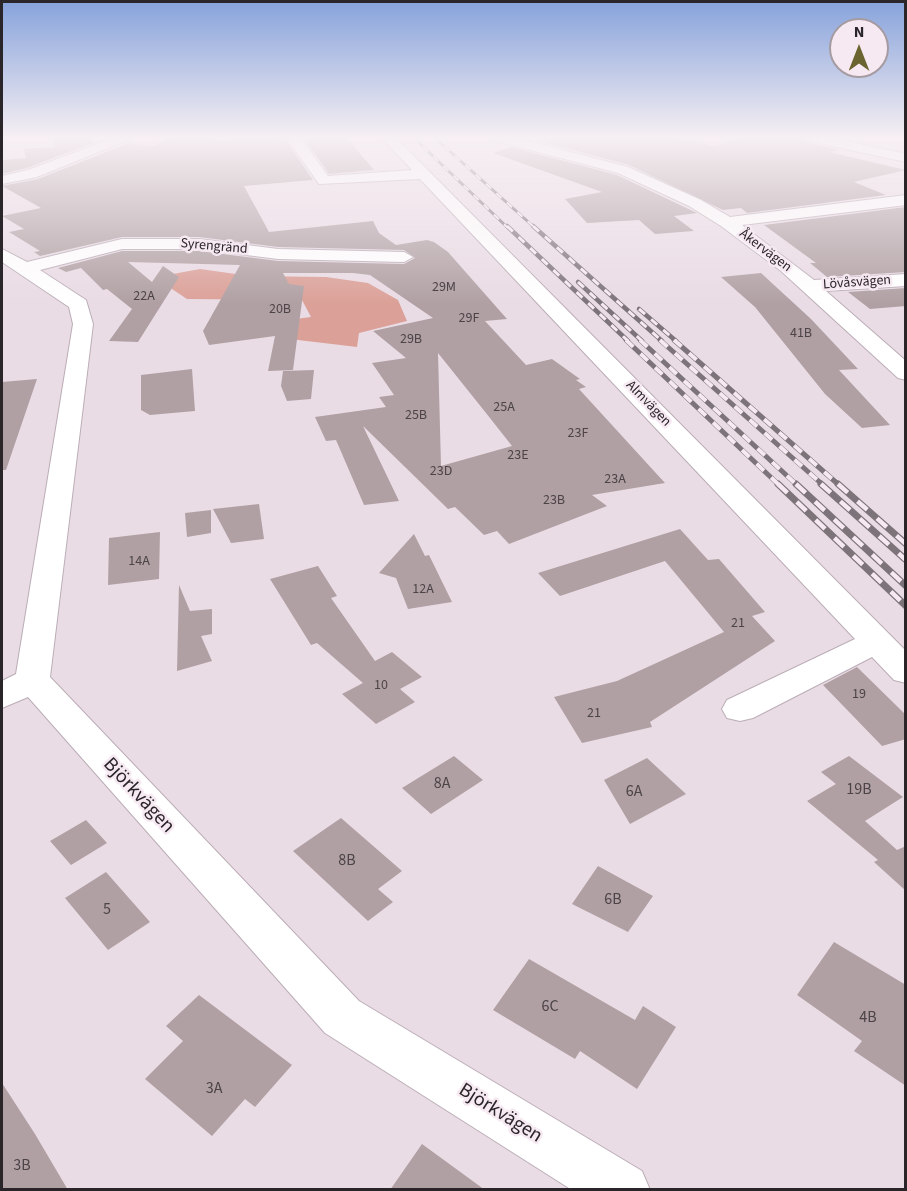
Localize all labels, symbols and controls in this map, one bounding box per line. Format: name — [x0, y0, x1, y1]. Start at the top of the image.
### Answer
north arrow — [829, 18, 889, 78]
text: N — [854, 21, 864, 43]
street label: Åkervägen — [735, 226, 795, 276]
street label: Syrengränd — [180, 236, 248, 258]
street label: Lövåsvägen — [822, 272, 892, 294]
house number: 29M — [432, 280, 456, 296]
house number: 22A — [133, 289, 155, 305]
house number: 20B — [269, 302, 291, 318]
house number: 29F — [459, 311, 479, 327]
house number: 41B — [790, 326, 812, 342]
house number: 29B — [400, 332, 422, 348]
street label: Almvägen — [622, 377, 674, 431]
house number: 25A — [493, 400, 515, 416]
house number: 25B — [405, 408, 427, 424]
house number: 23F — [568, 426, 588, 442]
house number: 23E — [507, 448, 529, 464]
house number: 23D — [430, 464, 452, 480]
house number: 23A — [604, 472, 626, 488]
house number: 23B — [543, 493, 565, 509]
house number: 14A — [128, 554, 150, 570]
house number: 12A — [412, 582, 434, 598]
house number: 21 — [731, 616, 745, 632]
house number: 10 — [374, 678, 388, 694]
house number: 19 — [852, 687, 866, 703]
house number: 21 — [587, 706, 601, 722]
street label: Björkvägen — [97, 753, 179, 839]
house number: 8A — [434, 774, 450, 794]
house number: 19B — [846, 780, 872, 800]
house number: 6A — [626, 782, 642, 802]
house number: 8B — [338, 851, 356, 871]
house number: 6B — [604, 890, 622, 910]
house number: 5 — [103, 900, 111, 920]
house number: 6C — [541, 997, 559, 1017]
house number: 4B — [859, 1008, 877, 1028]
house number: 3A — [206, 1079, 222, 1099]
street label: Björkvägen — [454, 1079, 546, 1149]
house number: 3B — [13, 1156, 31, 1176]

